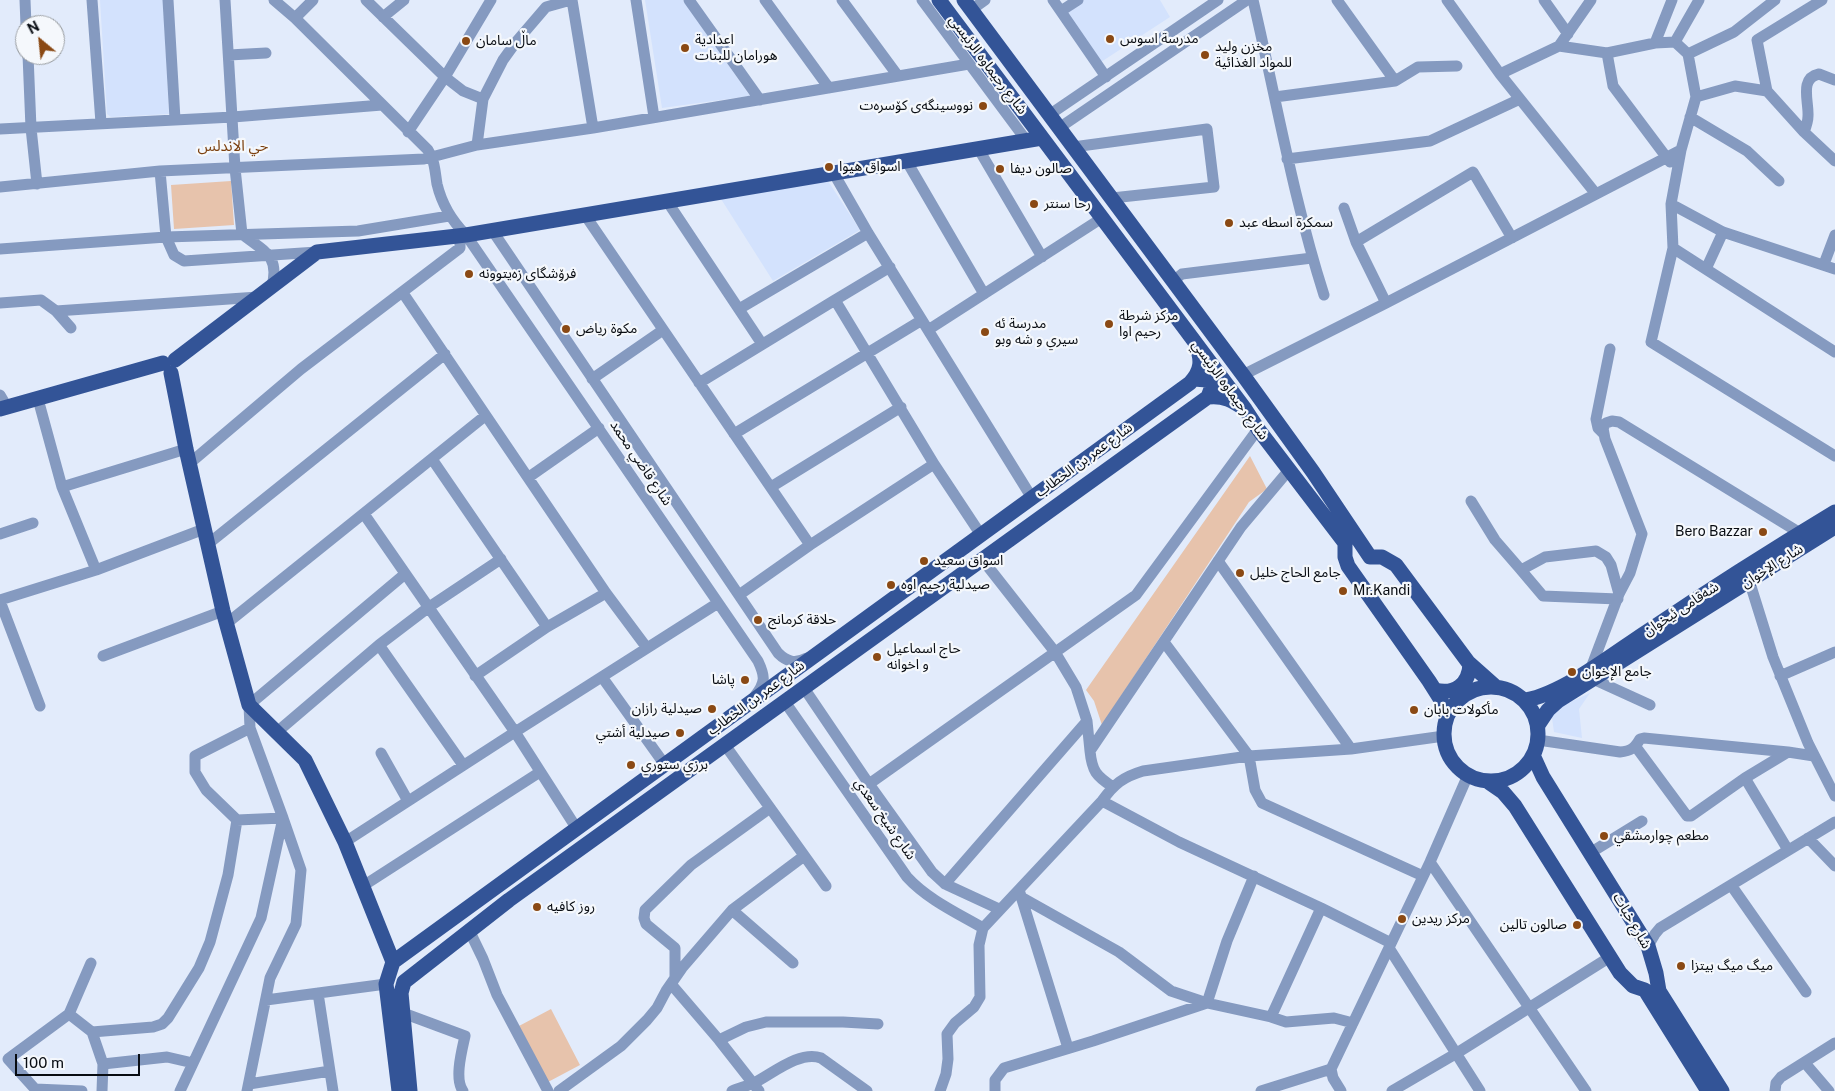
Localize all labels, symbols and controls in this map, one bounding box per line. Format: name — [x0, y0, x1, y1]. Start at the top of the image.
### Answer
street label: شارع رحيماوه الرئيسي — [945, 12, 1031, 118]
north arrow — [15, 15, 65, 65]
text: N — [25, 18, 42, 37]
place label: مدرسة اسوس — [1120, 31, 1199, 47]
place label: اعدادية هورامان للبنات — [695, 32, 778, 64]
place label: ماڵ سامان — [476, 33, 537, 49]
marker: مدرسة اسوس — [1104, 33, 1116, 45]
marker: ماڵ سامان — [460, 35, 472, 47]
place label: مخزن وليد للمواد الغذائية — [1215, 39, 1292, 72]
marker: اعدادية هورامان للبنات — [679, 42, 691, 54]
marker: مخزن وليد للمواد الغذائية — [1199, 49, 1211, 61]
place label: نووسینگەی کۆسرەت — [860, 98, 973, 114]
marker: نووسینگەی کۆسرەت — [977, 100, 989, 112]
district label: حي الاندلس — [198, 137, 268, 155]
place label: اسواق هيوا — [839, 159, 901, 175]
marker: اسواق هيوا — [823, 161, 835, 173]
place label: صالون ديفا — [1010, 161, 1072, 177]
marker: صالون ديفا — [994, 163, 1006, 175]
place label: رحا سنتر — [1044, 196, 1091, 212]
marker: رحا سنتر — [1028, 198, 1040, 210]
place label: سمكرة اسطه عبد — [1239, 215, 1333, 231]
marker: سمكرة اسطه عبد — [1223, 217, 1235, 229]
place label: فرۆشگای زەیتوونە — [479, 266, 576, 282]
marker: فرۆشگای زەیتوونە — [463, 268, 475, 280]
place label: مركز شرطة رحيم اوا — [1119, 308, 1178, 341]
place label: مدرسة ئه سيري و شه وبو — [995, 316, 1078, 348]
marker: مركز شرطة رحيم اوا — [1103, 318, 1115, 330]
place label: مكوة رياض — [576, 321, 637, 337]
marker: مكوة رياض — [560, 323, 572, 335]
marker: مدرسة ئه سيري و شه وبو — [979, 326, 991, 338]
street label: شارع رحيماوه الرئيسي — [1188, 337, 1272, 443]
street label: شارع قاضي محمد — [606, 417, 676, 509]
street label: شارع عمر بن الخطاب — [1032, 419, 1136, 501]
place label: Bero Bazzar — [1675, 524, 1753, 540]
marker: Bero Bazzar — [1757, 526, 1769, 538]
street label: شارع الإخوان — [1738, 540, 1806, 592]
place label: اسواق سعيد — [934, 553, 1003, 569]
marker: اسواق سعيد — [918, 555, 930, 567]
place label: جامع الحاج خليل — [1250, 565, 1341, 581]
marker: جامع الحاج خليل — [1234, 567, 1246, 579]
place label: صيدلية رحيم اوه — [901, 577, 990, 593]
street label: شەقامی ئیخوان — [1640, 578, 1722, 640]
marker: صيدلية رحيم اوه — [885, 579, 897, 591]
place label: Mr.Kandi — [1353, 583, 1410, 599]
marker: Mr.Kandi — [1337, 585, 1349, 597]
place label: حلاقة كرمانج — [768, 612, 836, 628]
marker: حلاقة كرمانج — [752, 614, 764, 626]
place label: حاج اسماعيل و اخوانه — [887, 641, 961, 674]
marker: حاج اسماعيل و اخوانه — [871, 651, 883, 663]
street label: شارع عمر بن الخطاب — [704, 657, 808, 739]
place label: جامع الإخوان — [1582, 664, 1652, 680]
marker: جامع الإخوان — [1566, 666, 1578, 678]
place label: پاشا — [712, 672, 735, 688]
marker: پاشا — [739, 674, 751, 686]
place label: صيدلية رازان — [632, 701, 702, 717]
place label: مأكولات بابان — [1424, 702, 1498, 718]
marker: صيدلية رازان — [706, 703, 718, 715]
marker: مأكولات بابان — [1408, 704, 1420, 716]
place label: صيدلية أشتي — [596, 725, 670, 741]
marker: صيدلية أشتي — [674, 727, 686, 739]
place label: برزي ستوري — [641, 757, 708, 773]
marker: برزي ستوري — [625, 759, 637, 771]
street label: شارع شيخ سعدي — [851, 775, 919, 863]
place label: مطعم چوارمشقي — [1614, 828, 1709, 844]
marker: مطعم چوارمشقي — [1598, 830, 1610, 842]
street label: شارع خبات — [1609, 890, 1655, 952]
place label: روز كافيه — [547, 899, 595, 915]
marker: روز كافيه — [531, 901, 543, 913]
place label: مركز ريدين — [1412, 911, 1470, 927]
marker: مركز ريدين — [1396, 913, 1408, 925]
place label: صالون تالين — [1500, 917, 1567, 933]
marker: صالون تالين — [1571, 919, 1583, 931]
place label: ميگ ميگ بيتزا — [1691, 958, 1773, 974]
marker: ميگ ميگ بيتزا — [1675, 960, 1687, 972]
scale bar — [18, 1044, 142, 1076]
text: 100 m — [23, 1054, 64, 1071]

